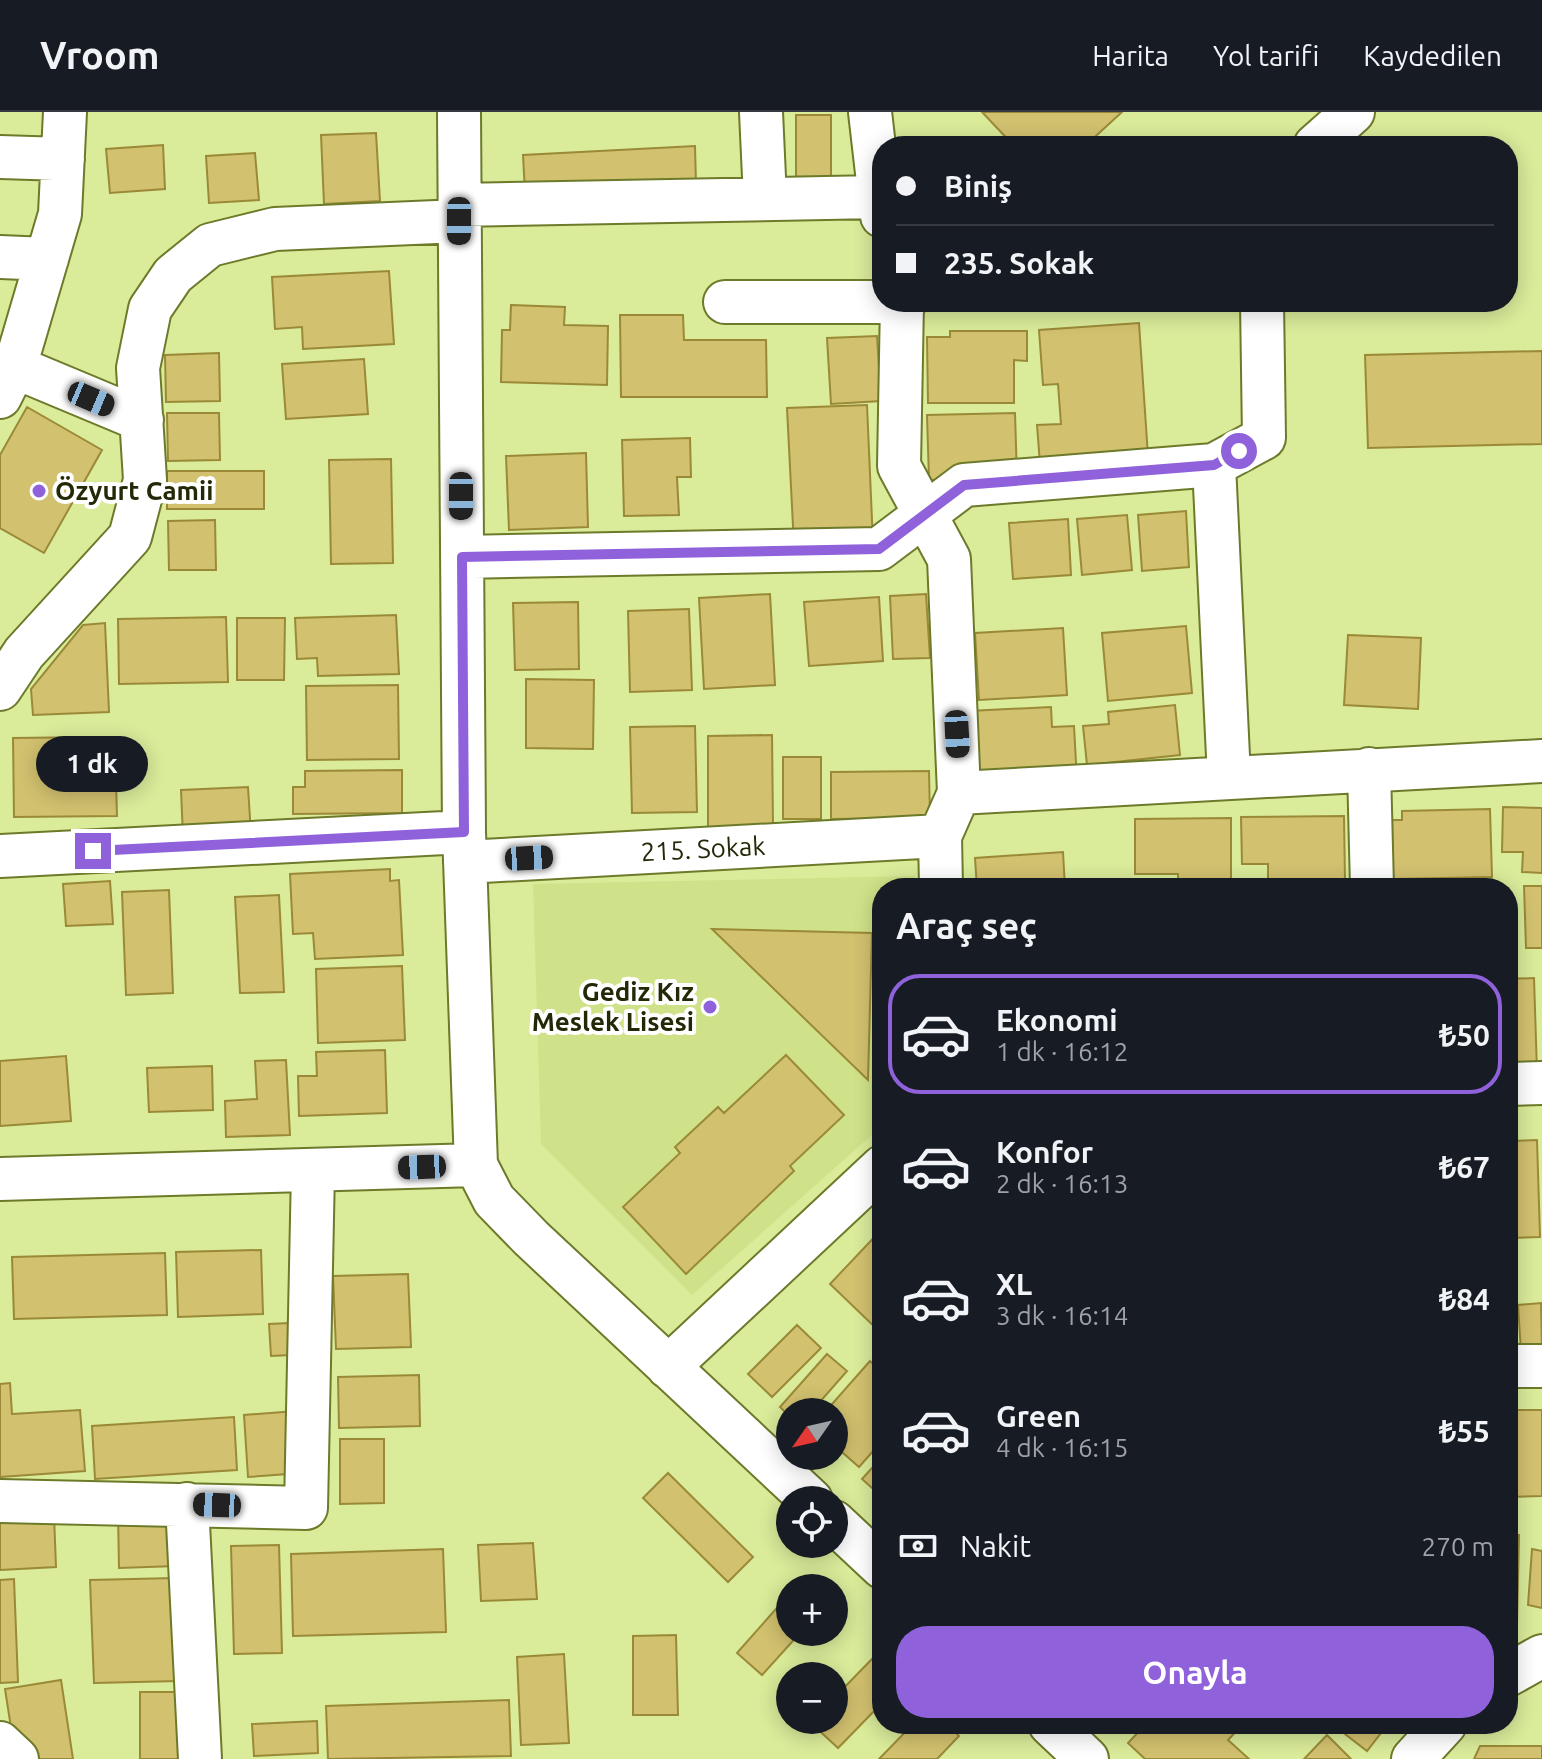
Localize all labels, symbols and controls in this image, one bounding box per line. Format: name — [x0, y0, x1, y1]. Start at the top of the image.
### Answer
text: Vroom — [40, 34, 160, 76]
text: Harita — [1092, 40, 1169, 71]
text: Yol tarifi — [1213, 40, 1319, 71]
text: Kaydedilen — [1363, 40, 1502, 71]
text: Biniş — [944, 169, 1012, 203]
car — [447, 197, 471, 245]
text: 235. Sokak — [944, 246, 1094, 280]
car — [64, 379, 118, 419]
route start — [1221, 433, 1257, 469]
car — [449, 472, 473, 520]
place label: Özyurt Camii — [55, 476, 213, 505]
marker: Özyurt Camii — [30, 482, 48, 500]
car — [944, 709, 970, 759]
callout: 1 dk — [37, 735, 149, 791]
text: 1 dk — [67, 749, 118, 778]
street label: 215. Sokak — [640, 831, 766, 866]
route end — [75, 833, 111, 869]
car — [504, 845, 554, 871]
text: Araç seç — [896, 905, 1037, 946]
place label: Gediz Kız Meslek Lisesi — [532, 977, 694, 1036]
marker: Gediz Kız Meslek Lisesi — [701, 998, 719, 1016]
icon: car — [900, 998, 972, 1070]
text: Ekonomi — [996, 1003, 1118, 1037]
text: ₺50 — [1439, 1018, 1490, 1052]
text: 1 dk · 16:12 — [996, 1037, 1128, 1066]
icon: car — [900, 1130, 972, 1202]
text: Konfor — [996, 1135, 1093, 1169]
text: ₺67 — [1439, 1150, 1490, 1184]
car — [398, 1154, 446, 1180]
text: 2 dk · 16:13 — [996, 1169, 1128, 1198]
icon: car — [900, 1262, 972, 1334]
text: XL — [996, 1267, 1032, 1301]
text: ₺84 — [1439, 1282, 1490, 1316]
text: 3 dk · 16:14 — [996, 1301, 1128, 1330]
icon: car — [900, 1394, 972, 1466]
north arrow — [776, 1398, 848, 1470]
map controls — [776, 1398, 848, 1734]
text: Green — [996, 1399, 1081, 1433]
text: ₺55 — [1439, 1414, 1490, 1448]
text: 4 dk · 16:15 — [996, 1433, 1128, 1462]
button: locate — [776, 1486, 848, 1558]
car — [193, 1492, 241, 1518]
icon: cash — [896, 1524, 940, 1568]
text: Nakit — [960, 1529, 1031, 1563]
text: 270 m — [1422, 1532, 1494, 1561]
button: + — [776, 1574, 848, 1646]
button: Onayla — [896, 1626, 1494, 1718]
button: − — [776, 1662, 848, 1734]

